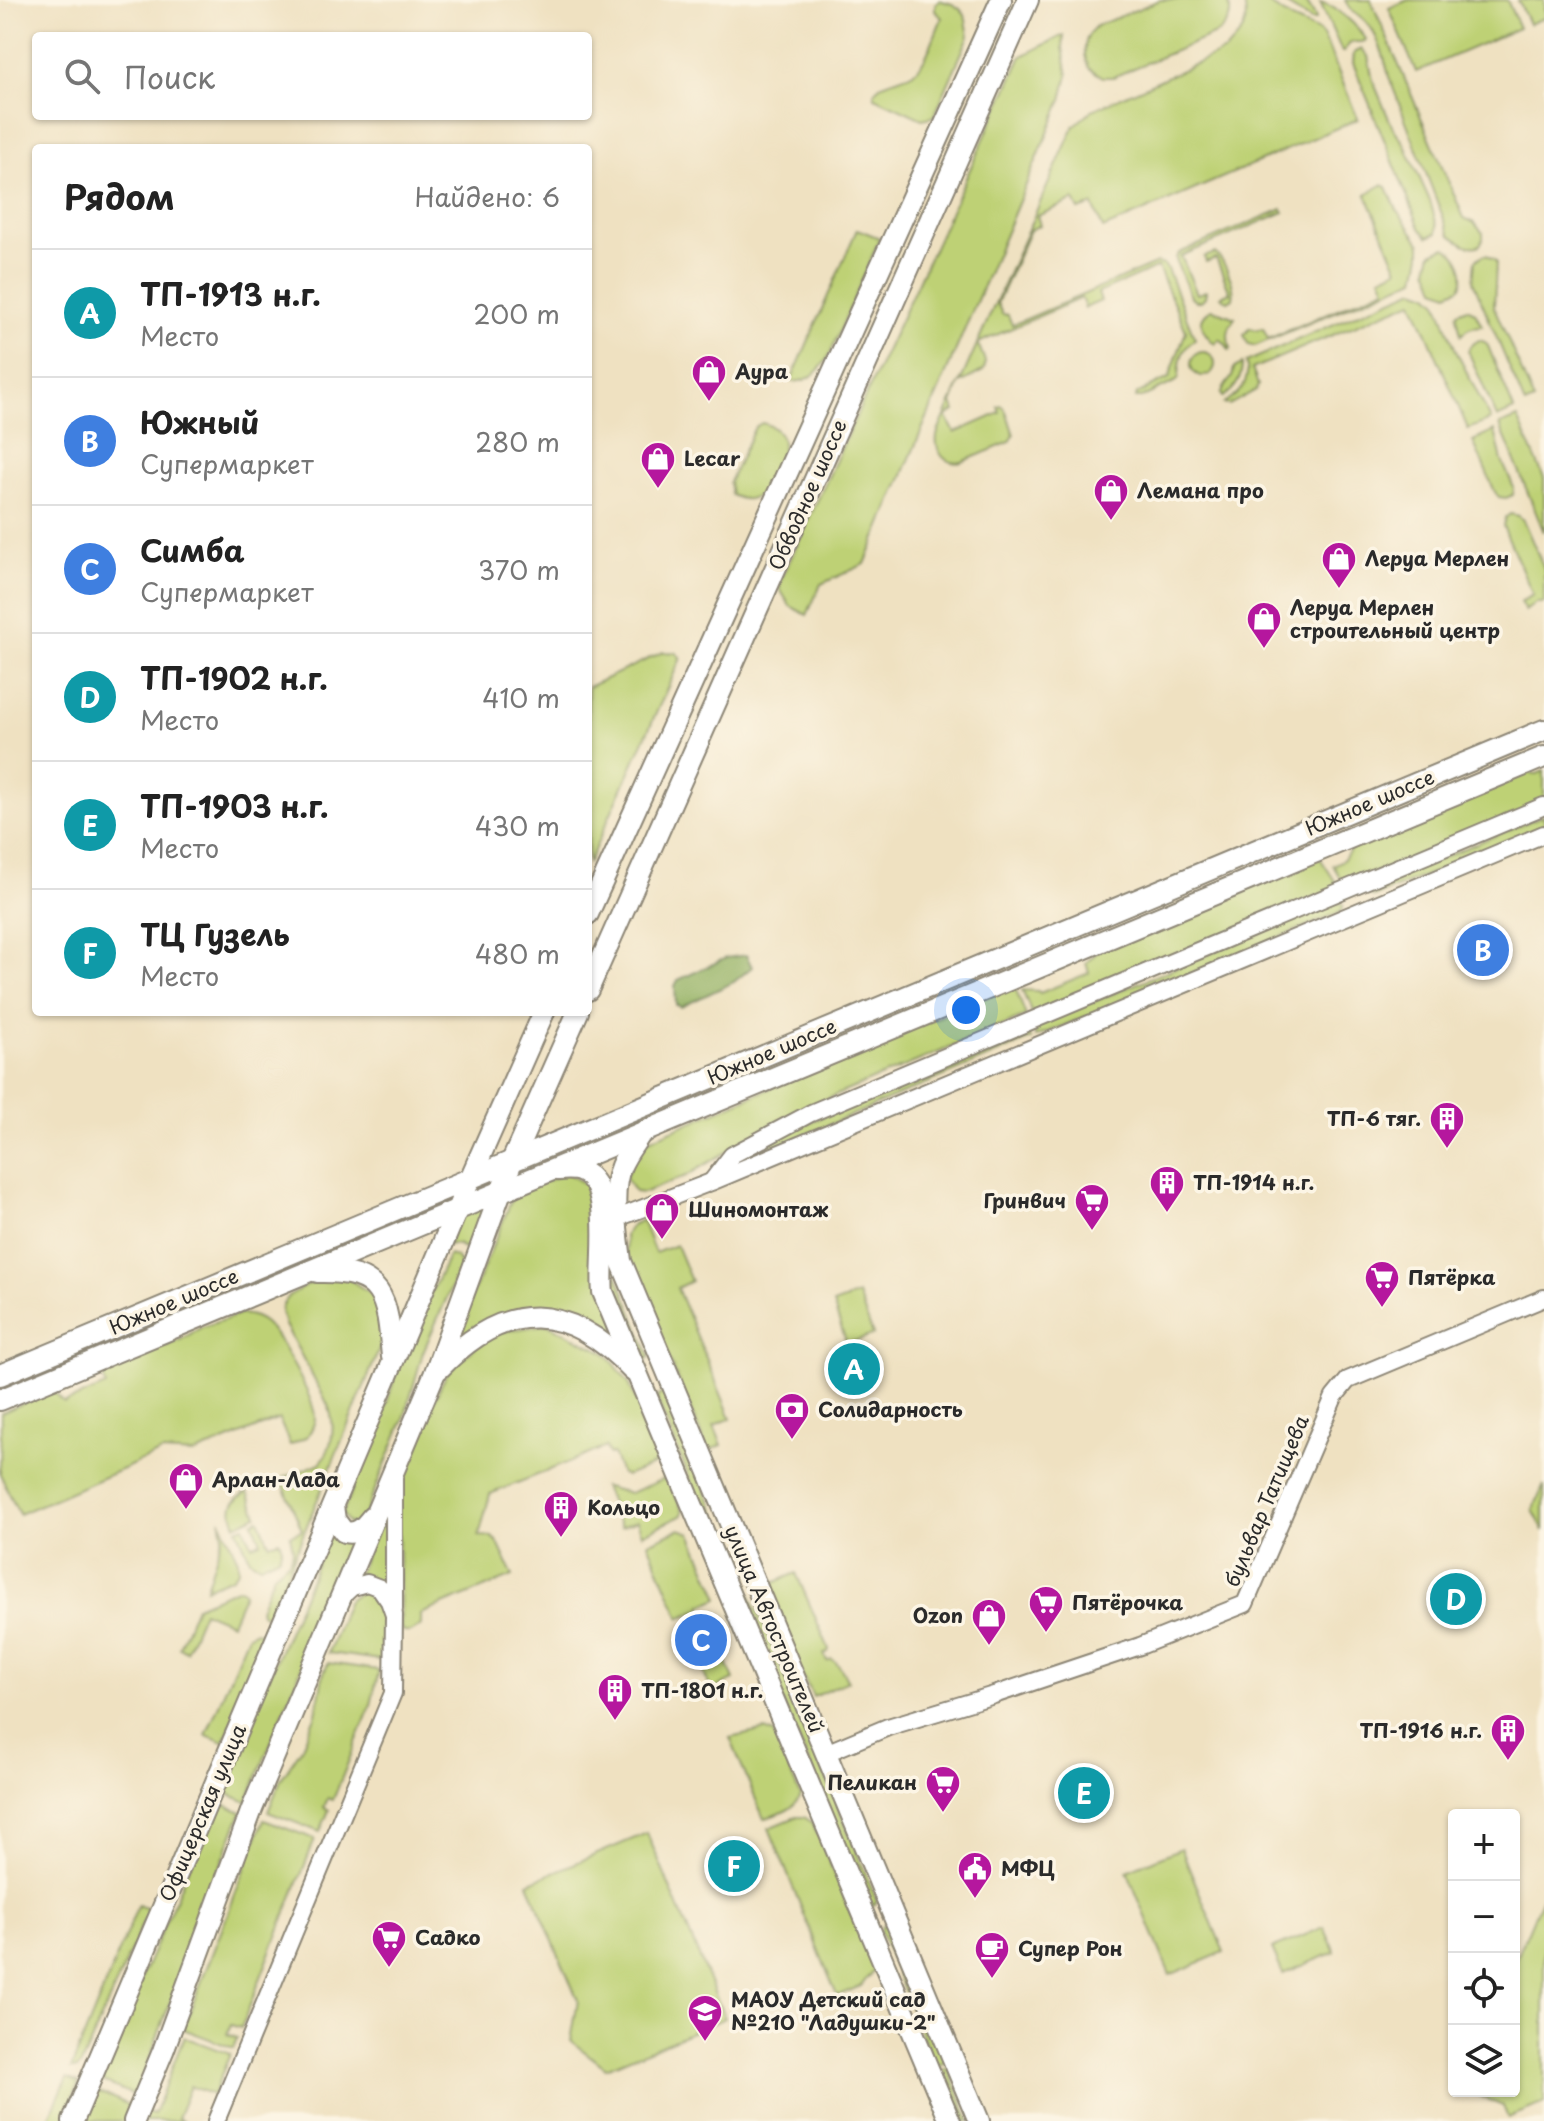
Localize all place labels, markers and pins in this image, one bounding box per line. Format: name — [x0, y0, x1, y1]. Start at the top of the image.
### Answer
shop icon: Аура — [690, 353, 728, 403]
place label: Аура — [734, 356, 789, 386]
shop icon: Lecar — [639, 440, 677, 490]
place label: Lecar — [684, 443, 741, 473]
shop icon: Лемана про — [1092, 472, 1130, 522]
place label: Лемана про — [1137, 475, 1264, 505]
shop icon: Леруа Мерлен — [1320, 540, 1358, 590]
place label: Леруа Мерлен — [1365, 543, 1509, 573]
place label: Леруа Мерлен строительный центр — [1290, 592, 1500, 645]
shop icon: Леруа Мерлен строительный центр — [1245, 600, 1283, 650]
pin: B — [1457, 920, 1509, 980]
building icon: ТП-6 тяг. — [1428, 1100, 1466, 1150]
place label: ТП-6 тяг. — [1327, 1103, 1421, 1133]
building icon: ТП-1914 н.г. — [1148, 1164, 1186, 1214]
place label: ТП-1914 н.г. — [1193, 1167, 1314, 1197]
supermarket icon: Гринвич — [1073, 1182, 1111, 1232]
place label: Гринвич — [983, 1185, 1066, 1215]
shop icon: Шиномонтаж — [643, 1191, 681, 1241]
place label: Шиномонтаж — [688, 1194, 829, 1224]
supermarket icon: Пятёрка — [1363, 1259, 1401, 1309]
place label: Пятёрка — [1408, 1262, 1496, 1292]
pin: A — [828, 1339, 880, 1399]
bank icon: Солидарность — [773, 1391, 811, 1441]
place label: Солидарность — [818, 1394, 963, 1424]
shop icon: Арлан-Лада — [167, 1461, 205, 1511]
place label: Арлан-Лада — [211, 1464, 340, 1494]
building icon: Кольцо — [542, 1489, 580, 1539]
place label: Кольцо — [587, 1492, 660, 1522]
pin: D — [1430, 1569, 1482, 1629]
supermarket icon: Пятёрочка — [1027, 1584, 1065, 1634]
place label: Пятёрочка — [1072, 1587, 1183, 1617]
shop icon: Ozon — [970, 1597, 1008, 1647]
place label: Ozon — [913, 1600, 963, 1630]
pin: C — [675, 1610, 727, 1670]
building icon: ТП-1801 н.г. — [596, 1672, 634, 1722]
place label: ТП-1801 н.г. — [641, 1675, 763, 1705]
building icon: ТП-1916 н.г. — [1489, 1712, 1527, 1762]
place label: ТП-1916 н.г. — [1359, 1715, 1482, 1745]
pin: E — [1058, 1763, 1110, 1823]
supermarket icon: Пеликан — [924, 1764, 962, 1814]
place label: Пеликан — [828, 1767, 917, 1797]
pin: F — [708, 1836, 760, 1896]
public building icon: МФЦ — [956, 1850, 994, 1900]
place label: МФЦ — [1001, 1853, 1055, 1883]
supermarket icon: Садко — [370, 1919, 408, 1969]
place label: Садко — [415, 1922, 480, 1952]
cafe icon: Супер Рон — [973, 1930, 1011, 1980]
place label: Супер Рон — [1018, 1933, 1123, 1963]
place label: МАОУ Детский сад №210 "Ладушки-2" — [731, 1984, 936, 2037]
school or university icon: МАОУ Детский сад №210 "Ладушки-2" — [686, 1993, 724, 2043]

